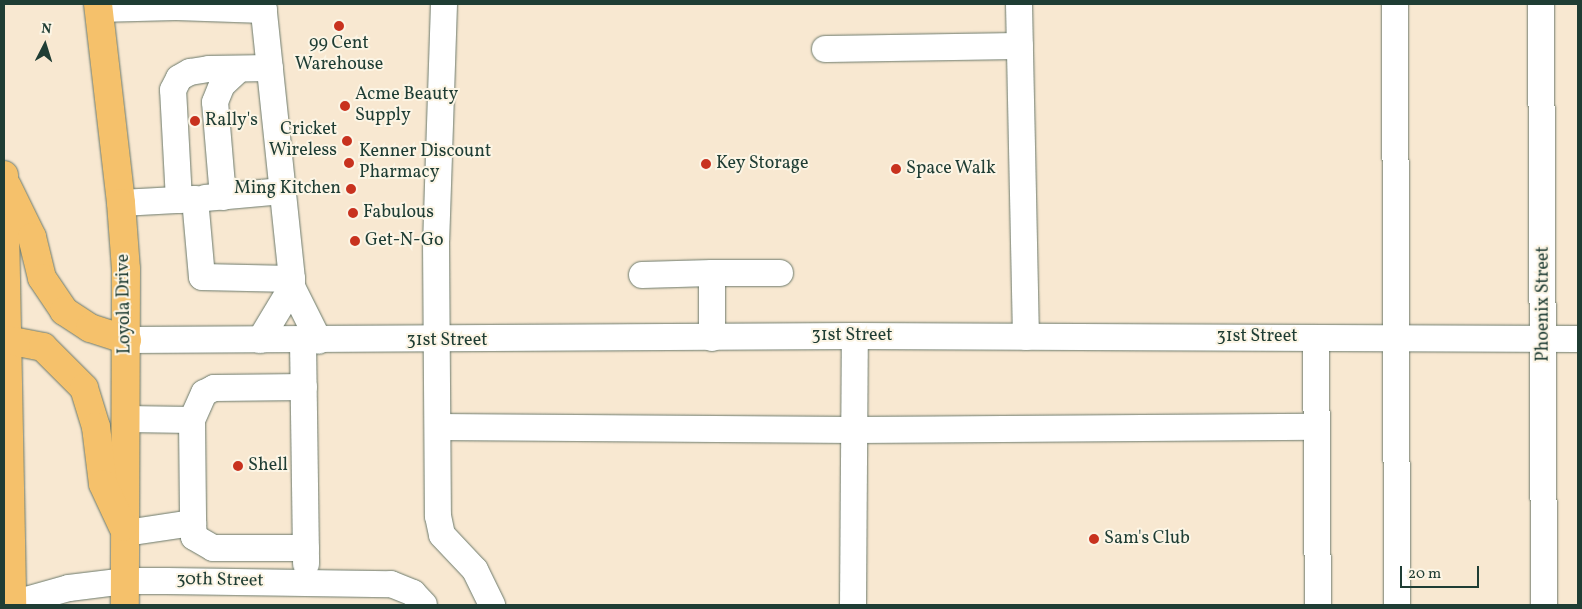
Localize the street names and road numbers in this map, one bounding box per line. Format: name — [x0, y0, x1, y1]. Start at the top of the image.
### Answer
street label: Phoenix Street — [1533, 246, 1555, 362]
street label: Loyola Drive — [113, 254, 137, 354]
street label: 31st Street — [811, 325, 893, 347]
street label: 31st Street — [1216, 326, 1298, 348]
street label: 31st Street — [406, 330, 488, 352]
street label: 30th Street — [176, 569, 264, 593]

